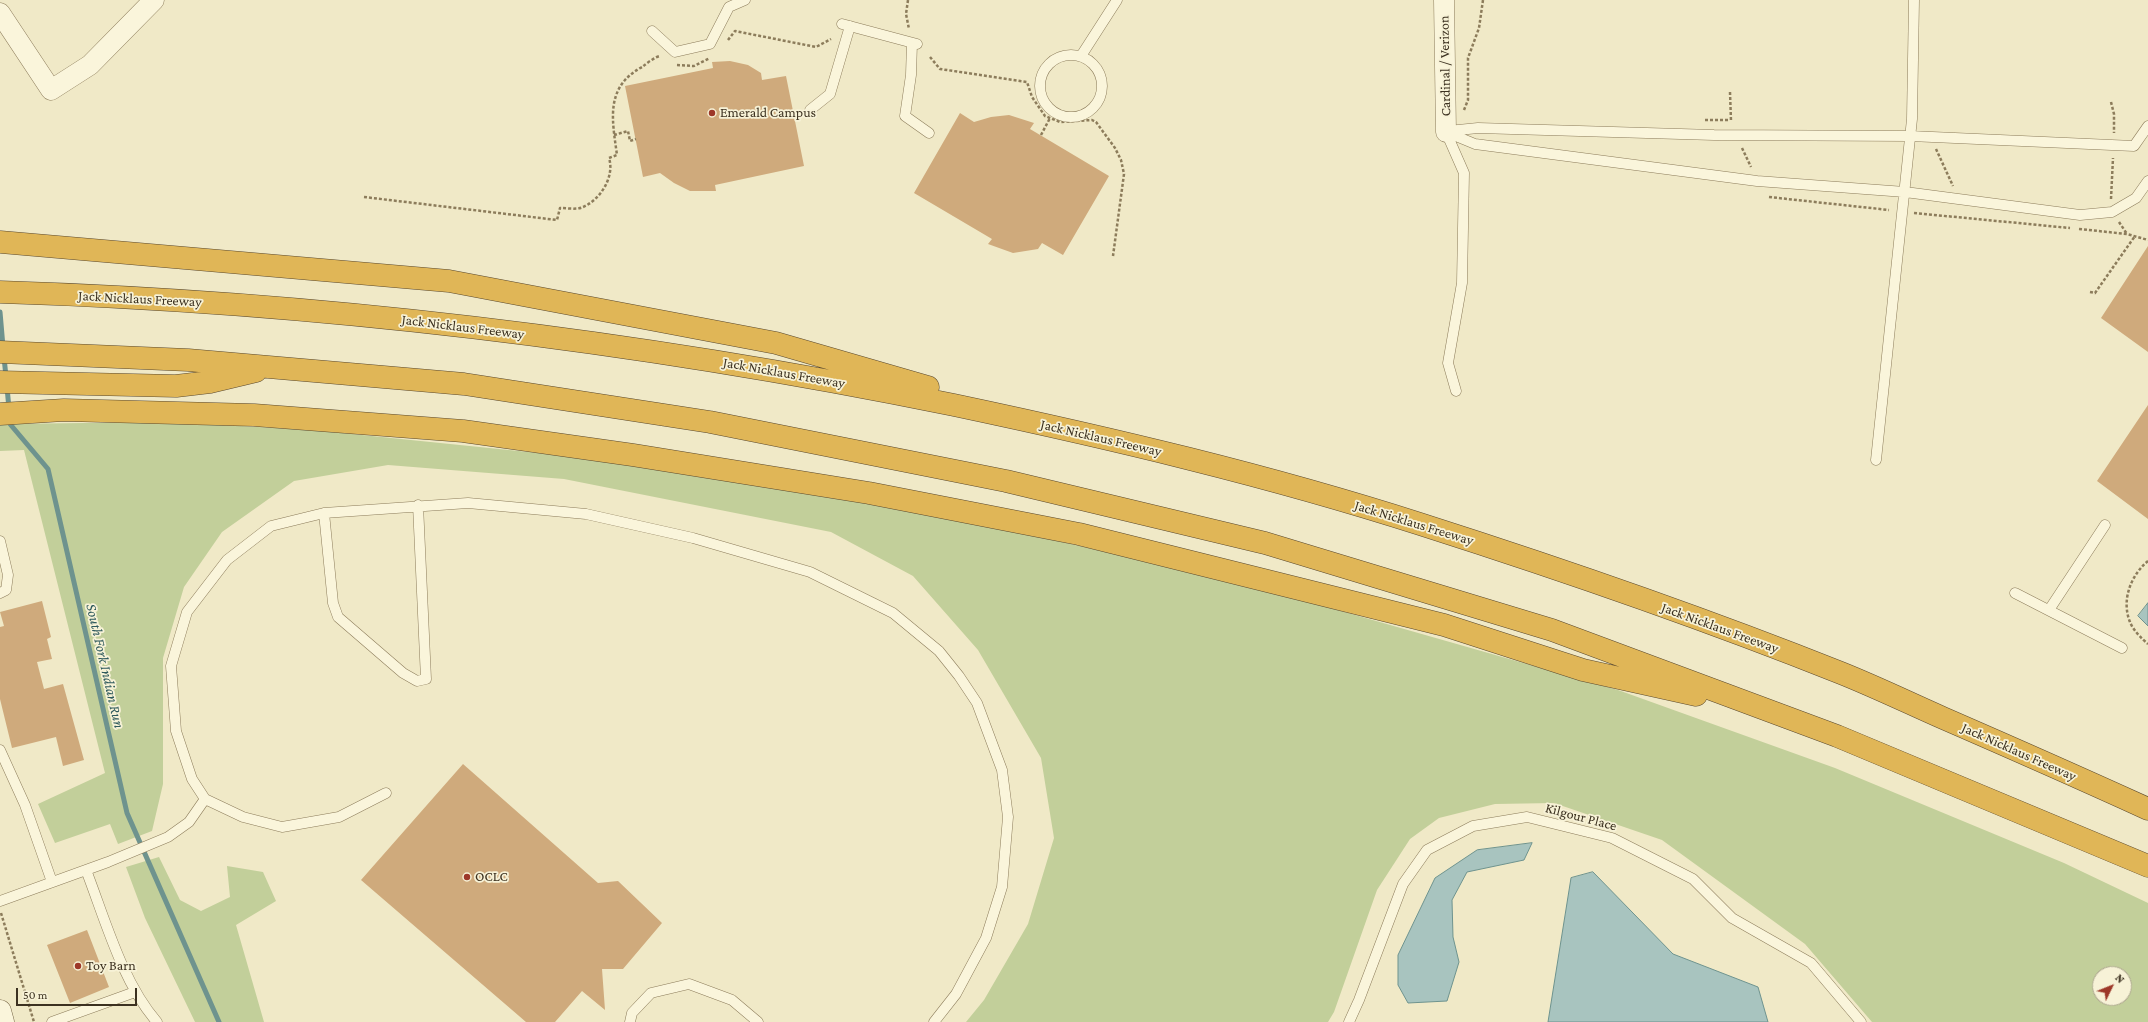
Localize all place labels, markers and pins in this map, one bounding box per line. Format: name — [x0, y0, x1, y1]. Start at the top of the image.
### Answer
place label: Emerald Campus — [720, 105, 816, 121]
marker: Emerald Campus — [707, 108, 717, 118]
place label: OCLC — [475, 869, 508, 885]
marker: OCLC — [462, 872, 472, 882]
place label: Toy Barn — [86, 958, 136, 974]
marker: Toy Barn — [73, 961, 83, 971]

